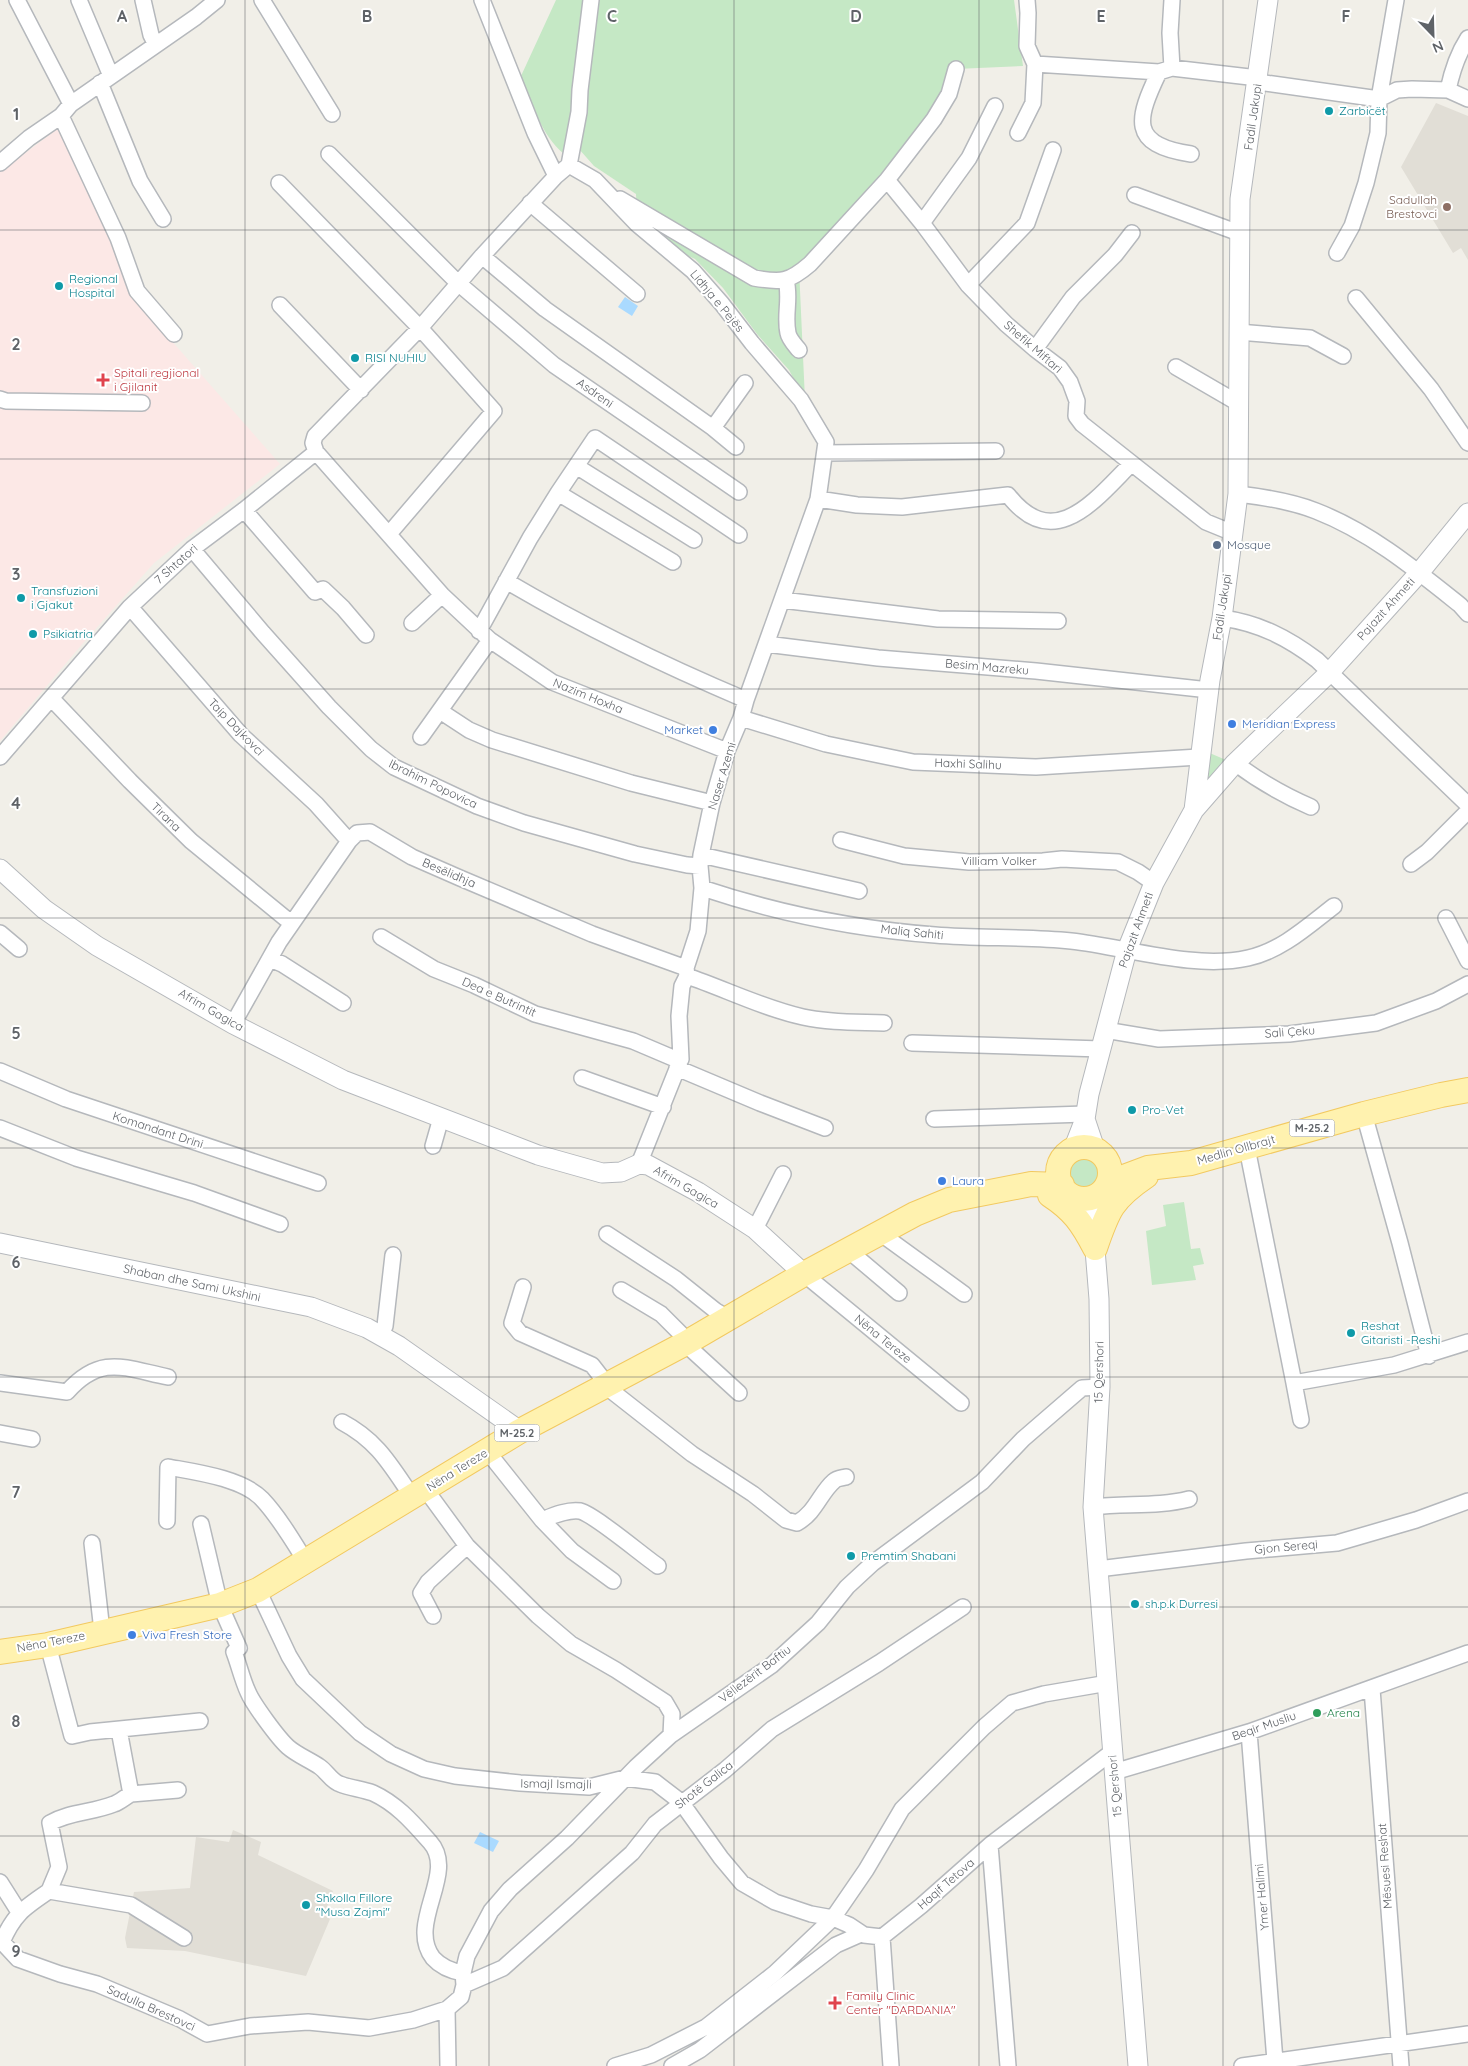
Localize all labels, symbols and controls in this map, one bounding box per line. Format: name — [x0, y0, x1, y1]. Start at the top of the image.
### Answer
text: A — [117, 6, 128, 26]
text: B — [362, 6, 372, 26]
text: C — [607, 6, 617, 26]
text: D — [850, 6, 862, 26]
text: E — [1096, 6, 1106, 26]
text: F — [1342, 6, 1351, 26]
north arrow — [1408, 10, 1458, 60]
text: N — [1430, 37, 1446, 57]
street label: Fadil Jakupi — [1240, 83, 1265, 151]
place label: Zarbicët — [1339, 103, 1386, 118]
text: 1 — [13, 104, 19, 124]
marker: Zarbicët — [1323, 105, 1335, 117]
place label: Sadullah Brestovci — [1386, 192, 1437, 221]
marker: Sadullah Brestovci — [1441, 201, 1453, 213]
street label: Lidhja e Pejës — [687, 267, 748, 335]
place label: Regional Hospital — [69, 271, 118, 300]
marker: Regional Hospital — [53, 280, 65, 292]
street label: Shefik Miftari — [1001, 317, 1066, 376]
text: 2 — [11, 334, 21, 354]
place label: RISI NUHIU — [365, 350, 427, 365]
marker: RISI NUHIU — [349, 352, 361, 364]
place label: Spitali regjional i Gjilanit — [114, 365, 199, 394]
marker: Spitali regjional i Gjilanit — [96, 373, 110, 387]
street label: Asdreni — [574, 375, 617, 411]
place label: Mosque — [1227, 537, 1271, 552]
marker: Mosque — [1211, 539, 1223, 551]
street label: 7 Shtatori — [151, 540, 200, 587]
text: 3 — [12, 564, 20, 584]
street label: Fadil Jakupi — [1209, 573, 1234, 641]
street label: Pajazit Ahmeti — [1353, 574, 1418, 643]
place label: Transfuzioni i Gjakut — [31, 583, 98, 612]
marker: Transfuzioni i Gjakut — [15, 592, 27, 604]
place label: Psikiatria — [43, 626, 93, 641]
marker: Psikiatria — [27, 628, 39, 640]
street label: Besim Mazreku — [944, 655, 1030, 678]
street label: Nazim Hoxha — [551, 675, 625, 716]
street label: Taip Dajkovci — [205, 695, 267, 758]
place label: Meridian Express — [1242, 716, 1336, 731]
marker: Meridian Express — [1226, 718, 1238, 730]
place label: Market — [664, 722, 703, 737]
marker: Market — [707, 724, 719, 736]
street label: Naser Azemi — [704, 740, 739, 812]
street label: Haxhi Salihu — [934, 755, 1002, 772]
street label: Ibrahim Popovica — [386, 756, 480, 812]
text: 4 — [11, 793, 21, 813]
street label: Tirana — [148, 799, 184, 834]
street label: Villiam Volker — [961, 853, 1037, 868]
street label: Besëlidhja — [420, 855, 478, 891]
street label: Pajazit Ahmeti — [1115, 890, 1156, 970]
street label: Maliq Sahiti — [880, 921, 944, 942]
street label: Dea e Butrintit — [460, 973, 539, 1020]
street label: Afrim Gagica — [176, 985, 247, 1034]
street label: Sali Çeku — [1264, 1022, 1316, 1041]
text: 5 — [11, 1023, 21, 1043]
place label: Pro-Vet — [1142, 1102, 1184, 1117]
marker: Pro-Vet — [1126, 1104, 1138, 1116]
street label: Komandant Drini — [111, 1108, 205, 1151]
road number: M-25.2 — [1290, 1120, 1334, 1136]
street label: Medlin Ollbrajt — [1195, 1131, 1277, 1168]
street label: Afrim Gagica — [651, 1162, 722, 1211]
place label: Laura — [952, 1173, 984, 1188]
marker: Laura — [936, 1175, 948, 1187]
text: 6 — [12, 1252, 21, 1272]
street label: Shaban dhe Sami Ukshini — [122, 1261, 262, 1304]
street label: Nëna Tereze — [852, 1311, 915, 1366]
place label: Reshat Gitaristi -Reshi — [1361, 1318, 1440, 1347]
marker: Reshat Gitaristi -Reshi — [1345, 1327, 1357, 1339]
street label: 15 Qershori — [1090, 1341, 1107, 1403]
road number: M-25.2 — [494, 1425, 540, 1442]
street label: Nëna Tereze — [423, 1445, 490, 1494]
text: 7 — [12, 1482, 21, 1502]
street label: Gjon Sereqi — [1254, 1536, 1318, 1557]
place label: Premtim Shabani — [861, 1548, 956, 1563]
marker: Premtim Shabani — [845, 1550, 857, 1562]
place label: sh.p.k Durresi — [1145, 1596, 1218, 1611]
marker: sh.p.k Durresi — [1129, 1598, 1141, 1610]
place label: Viva Fresh Store — [142, 1627, 232, 1642]
street label: Nëna Tereze — [16, 1628, 86, 1655]
marker: Viva Fresh Store — [126, 1629, 138, 1641]
street label: Vëllezërit Baftiu — [716, 1642, 794, 1706]
place label: Arena — [1327, 1705, 1360, 1720]
marker: Arena — [1311, 1707, 1323, 1719]
street label: Beqir Musliu — [1230, 1708, 1298, 1744]
text: 8 — [12, 1711, 21, 1731]
street label: 15 Qershori — [1104, 1755, 1125, 1818]
street label: Shotë Galica — [672, 1757, 736, 1812]
street label: Ismajl Ismajli — [520, 1775, 592, 1792]
street label: Mësuesi Reshat — [1374, 1823, 1395, 1909]
street label: Haqif Tetova — [914, 1855, 977, 1912]
street label: Ymer Halimi — [1251, 1863, 1272, 1931]
place label: Shkolla Fillore "Musa Zajmi" — [316, 1890, 392, 1919]
marker: Shkolla Fillore "Musa Zajmi" — [300, 1899, 312, 1911]
text: 9 — [11, 1941, 21, 1961]
street label: Sadulla Brestovci — [105, 1981, 198, 2034]
place label: Family Clinic Center "DARDANIA" — [846, 1988, 956, 2017]
marker: Family Clinic Center "DARDANIA" — [828, 1996, 842, 2010]

